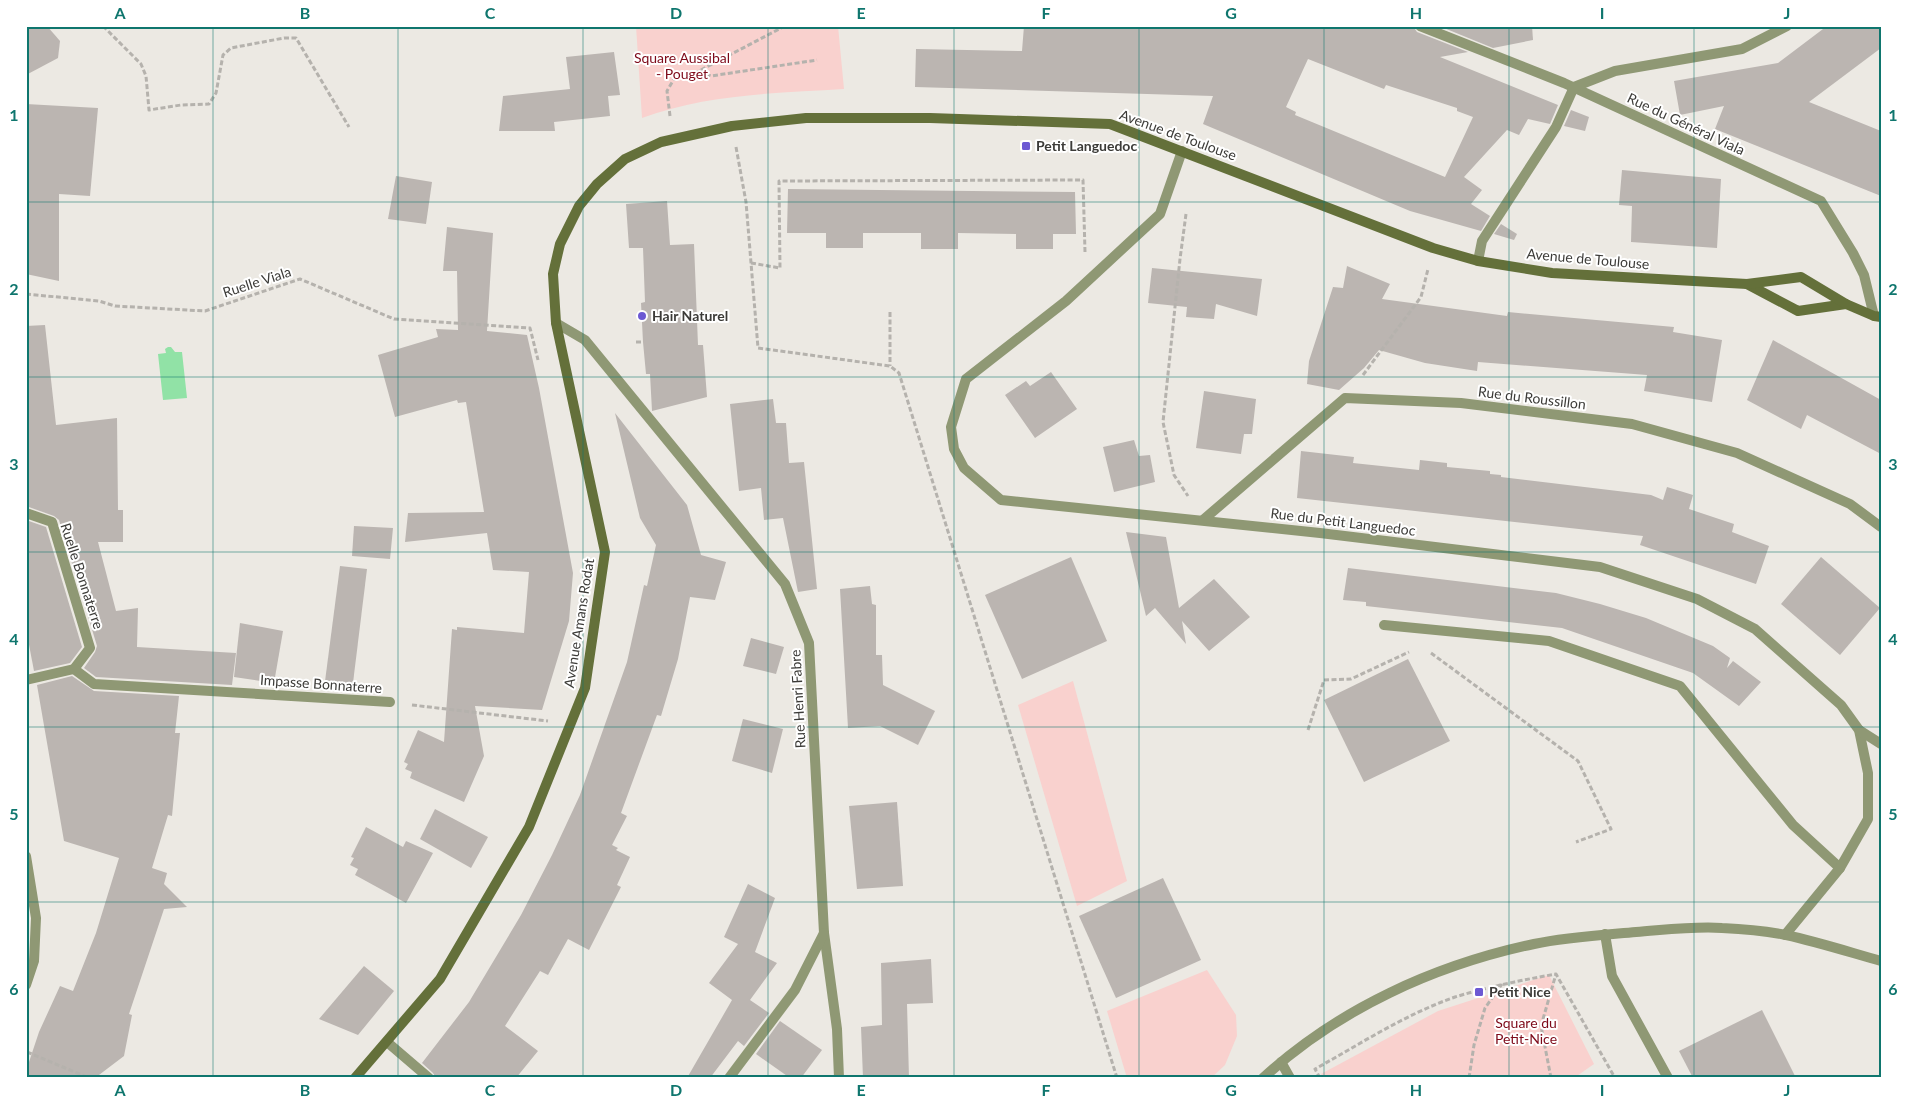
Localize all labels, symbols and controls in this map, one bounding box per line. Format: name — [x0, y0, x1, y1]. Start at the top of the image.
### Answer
text: A — [113, 3, 126, 22]
text: B — [300, 3, 310, 22]
text: C — [485, 3, 496, 22]
text: D — [670, 3, 682, 22]
text: E — [856, 3, 866, 22]
text: F — [1041, 3, 1051, 22]
text: G — [1225, 3, 1237, 22]
text: H — [1410, 3, 1422, 22]
text: I — [1600, 3, 1604, 22]
text: J — [1784, 3, 1790, 22]
park label: Square Aussibal - Pouget — [634, 49, 730, 82]
street label: Rue du Général Viala — [1625, 89, 1748, 158]
text: 1 — [9, 105, 19, 124]
street label: Avenue de Toulouse — [1117, 105, 1239, 164]
text: 1 — [1888, 105, 1898, 124]
place label: Petit Languedoc — [1036, 137, 1137, 154]
marker: Petit Languedoc — [1020, 140, 1032, 152]
street label: Avenue de Toulouse — [1526, 245, 1650, 272]
street label: Ruelle Viala — [221, 262, 293, 301]
text: 2 — [9, 279, 19, 298]
text: 2 — [1888, 279, 1898, 298]
place label: Hair Naturel — [652, 307, 728, 324]
marker: Hair Naturel — [636, 310, 648, 322]
street label: Rue du Roussillon — [1477, 382, 1587, 413]
text: 3 — [9, 454, 19, 473]
text: 3 — [1888, 454, 1898, 473]
street label: Rue du Petit Languedoc — [1270, 504, 1417, 539]
street label: Ruelle Bonnaterre — [57, 521, 108, 631]
street label: Avenue Amans Rodat — [560, 557, 597, 689]
text: 4 — [9, 629, 19, 648]
text: 4 — [1888, 629, 1898, 648]
street label: Rue Henri Fabre — [786, 649, 809, 749]
street label: Impasse Bonnaterre — [259, 671, 383, 696]
text: 5 — [9, 804, 19, 823]
text: 5 — [1888, 804, 1898, 823]
text: 6 — [9, 979, 19, 998]
text: 6 — [1888, 979, 1898, 998]
place label: Petit Nice — [1489, 983, 1551, 1000]
marker: Petit Nice — [1473, 986, 1485, 998]
park label: Square du Petit-Nice — [1495, 1014, 1557, 1047]
text: A — [113, 1080, 126, 1099]
text: B — [300, 1080, 310, 1099]
text: C — [485, 1080, 496, 1099]
text: D — [670, 1080, 682, 1099]
text: E — [856, 1080, 866, 1099]
text: F — [1041, 1080, 1051, 1099]
text: G — [1225, 1080, 1237, 1099]
text: H — [1410, 1080, 1422, 1099]
text: I — [1600, 1080, 1604, 1099]
text: J — [1784, 1080, 1790, 1099]

